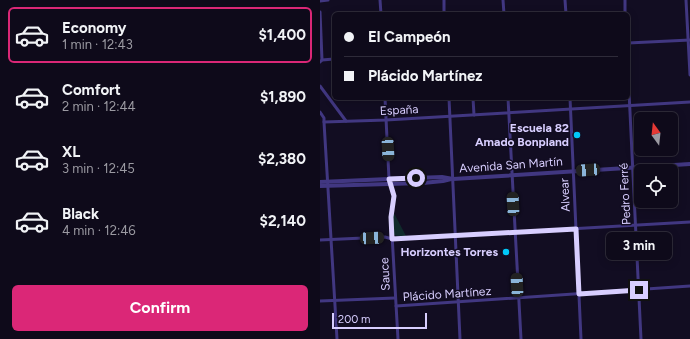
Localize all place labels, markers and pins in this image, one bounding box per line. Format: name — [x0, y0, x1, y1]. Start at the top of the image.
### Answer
place label: Escuela 82 Amado Bonpland — [475, 121, 569, 149]
marker: Escuela 82 Amado Bonpland — [572, 130, 582, 140]
place label: Horizontes Torres — [400, 245, 498, 259]
marker: Horizontes Torres — [501, 247, 511, 257]

